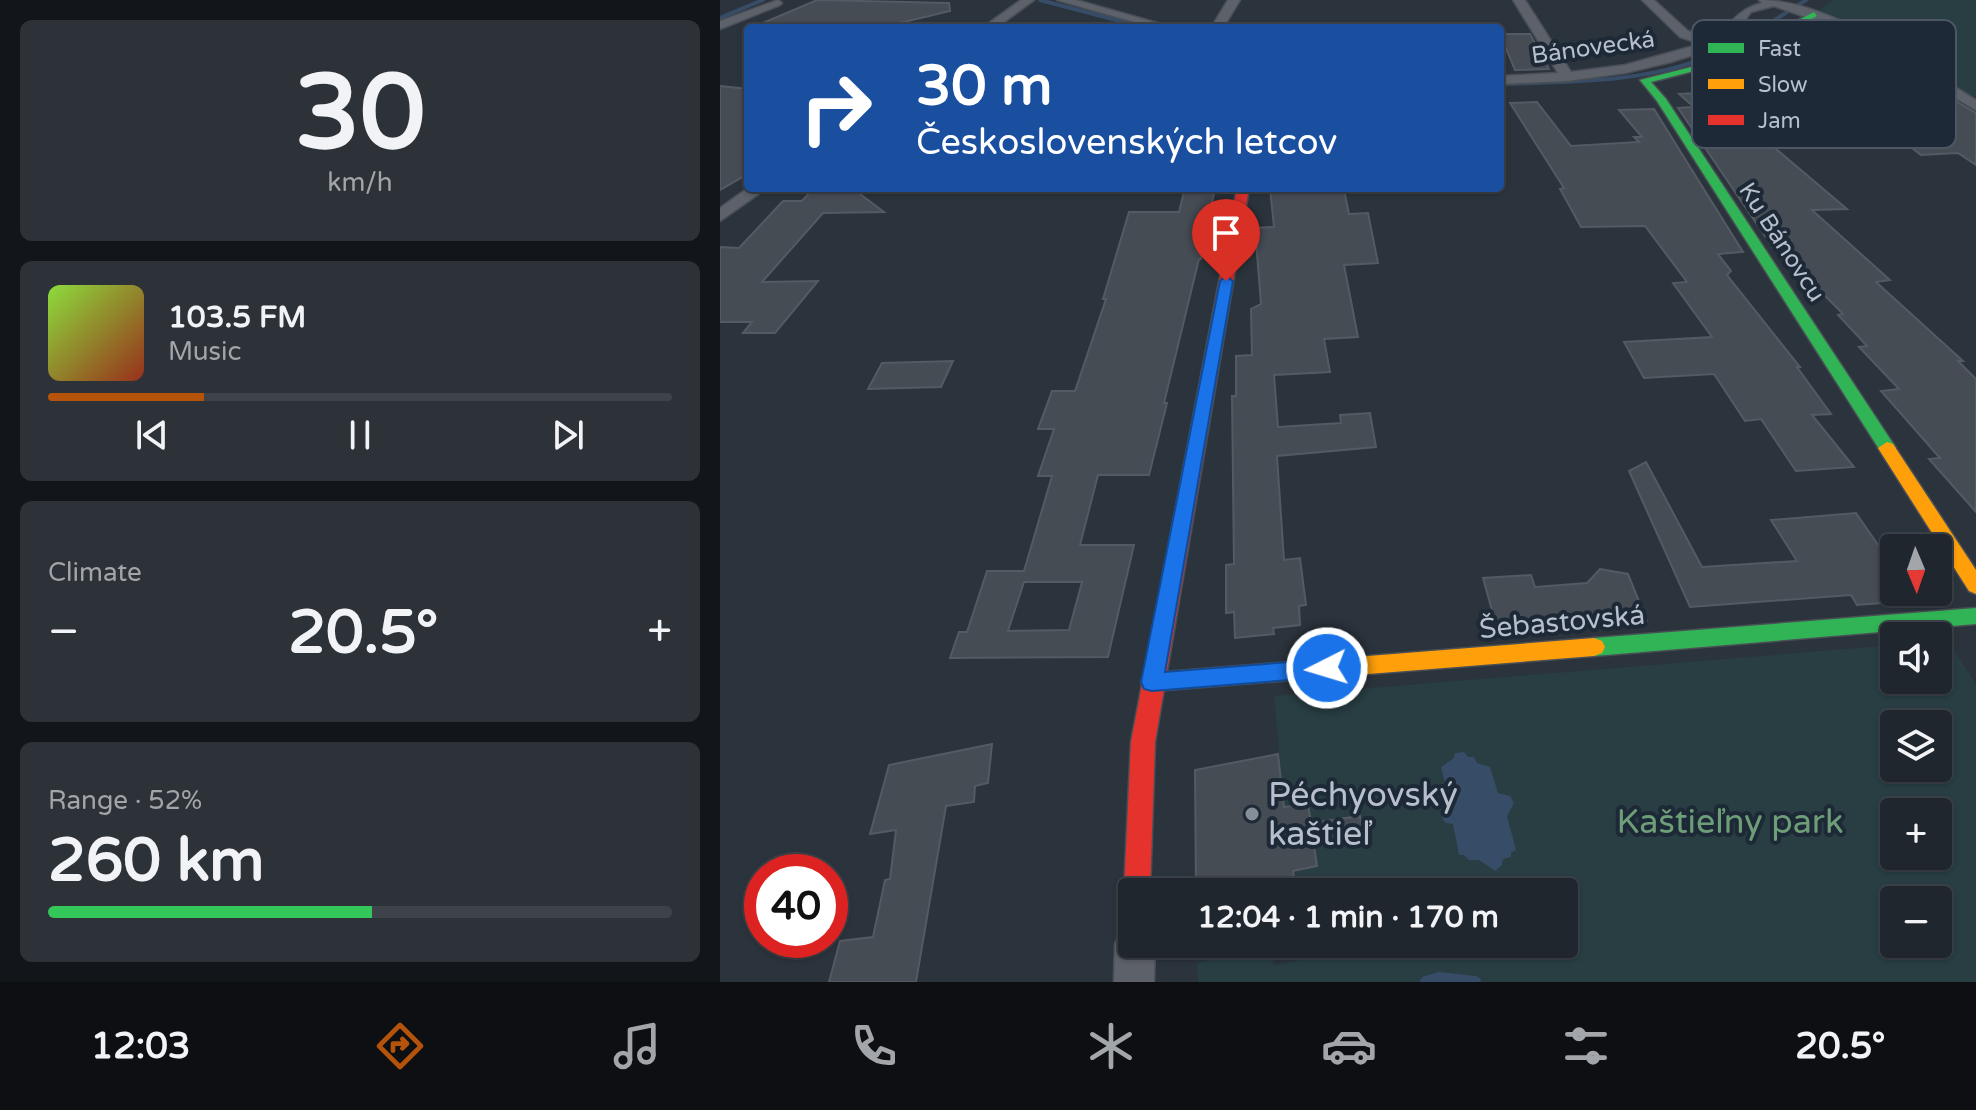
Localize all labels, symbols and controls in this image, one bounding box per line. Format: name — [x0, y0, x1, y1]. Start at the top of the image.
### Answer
legend — [1692, 20, 1956, 148]
street label: Bánovecká — [1529, 24, 1657, 71]
text: Fast — [1758, 36, 1801, 62]
text: 30 — [295, 52, 425, 177]
text: 30 m — [916, 53, 1052, 120]
icon: right — [784, 56, 888, 160]
text: Slow — [1758, 72, 1808, 98]
text: Jam — [1758, 108, 1801, 134]
text: Československých letcov — [916, 121, 1337, 164]
text: km/h — [327, 167, 393, 198]
street label: Ku Bánovcu — [1732, 177, 1831, 307]
pin — [1192, 199, 1260, 281]
icon: arrive — [1204, 211, 1248, 255]
text: 103.5 FM — [168, 299, 306, 336]
text: Music — [168, 336, 241, 367]
icon: previous — [130, 413, 174, 457]
icon: pause — [338, 413, 382, 457]
icon: next — [546, 413, 590, 457]
north arrow — [1880, 534, 1952, 606]
map controls — [1880, 534, 1952, 958]
text: Climate — [48, 557, 142, 588]
text: 20.5° — [288, 597, 438, 669]
street label: Šebastovská — [1478, 598, 1646, 646]
text: − — [48, 606, 79, 659]
text: + — [647, 606, 672, 659]
button: sound — [1880, 622, 1952, 694]
position arrow — [1285, 626, 1369, 710]
button: layers — [1880, 710, 1952, 782]
place label: Péchyovský kaštieľ — [1268, 775, 1458, 855]
text: Range · 52% — [48, 785, 202, 816]
button: + — [1880, 798, 1952, 870]
park label: Kaštieľny park — [1617, 802, 1843, 843]
marker: Péchyovský kaštieľ — [1243, 805, 1261, 823]
text: 260 km — [48, 825, 264, 897]
speed limit sign: 40 — [744, 854, 848, 958]
button: − — [1880, 886, 1952, 958]
text: 12:04 · 1 min · 170 m — [1197, 899, 1499, 936]
icon: directions — [372, 1018, 428, 1074]
icon: music — [609, 1018, 665, 1074]
icon: phone — [846, 1018, 902, 1074]
icon: climate — [1083, 1018, 1139, 1074]
icon: car — [1321, 1018, 1377, 1074]
icon: filters — [1558, 1018, 1614, 1074]
text: 12:03 — [91, 1025, 190, 1068]
text: 20.5° — [1795, 1025, 1885, 1068]

